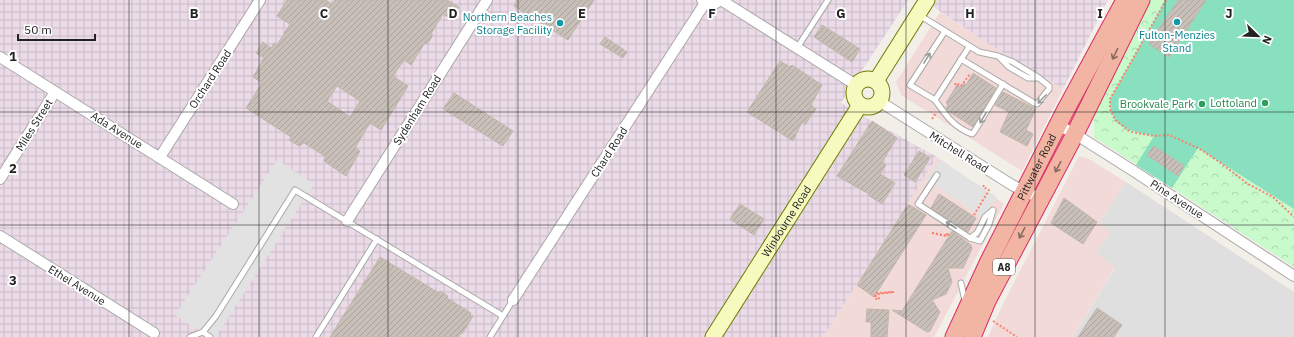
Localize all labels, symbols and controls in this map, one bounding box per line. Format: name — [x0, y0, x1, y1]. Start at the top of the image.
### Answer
text: B — [190, 5, 199, 22]
text: C — [320, 5, 329, 22]
text: D — [448, 5, 458, 22]
text: E — [578, 5, 586, 22]
text: F — [708, 5, 716, 22]
text: G — [836, 5, 846, 22]
text: H — [965, 5, 975, 22]
text: I — [1097, 5, 1103, 22]
text: J — [1225, 5, 1233, 22]
place label: Northern Beaches Storage Facility — [463, 10, 553, 37]
scale bar — [18, 16, 95, 42]
north arrow — [1238, 16, 1278, 56]
marker: Fulton-Menzies Stand — [1172, 17, 1182, 27]
marker: Northern Beaches Storage Facility — [555, 18, 565, 28]
text: 50 m — [24, 22, 52, 37]
place label: Fulton-Menzies Stand — [1139, 28, 1215, 55]
text: N — [1259, 34, 1275, 46]
street label: Orchard Road — [186, 47, 234, 111]
one-way arrow — [1111, 47, 1118, 59]
text: 1 — [9, 48, 17, 65]
one-way arrow — [924, 52, 932, 64]
street label: Sydenham Road — [390, 72, 444, 148]
one-way arrow — [1037, 94, 1047, 103]
street label: Miles Street — [12, 96, 56, 154]
place label: Lottoland — [1210, 96, 1257, 110]
place label: Brookvale Park — [1120, 97, 1194, 111]
marker: Lottoland — [1260, 98, 1270, 108]
marker: Brookvale Park — [1197, 99, 1207, 109]
street label: Ada Avenue — [88, 109, 146, 151]
one-way arrow — [979, 112, 987, 123]
street label: Chard Road — [588, 124, 630, 180]
street label: Mitchell Road — [927, 128, 991, 176]
street label: Pittwater Road — [1014, 131, 1059, 203]
text: 2 — [9, 160, 17, 177]
one-way arrow — [1054, 161, 1061, 173]
street label: Pine Avenue — [1148, 177, 1206, 221]
street label: Winbourne Road — [758, 183, 814, 260]
one-way arrow — [945, 221, 957, 229]
one-way arrow — [1018, 227, 1026, 239]
road number: A8 — [993, 259, 1015, 275]
street label: Ethel Avenue — [46, 262, 108, 308]
text: 3 — [9, 272, 17, 289]

